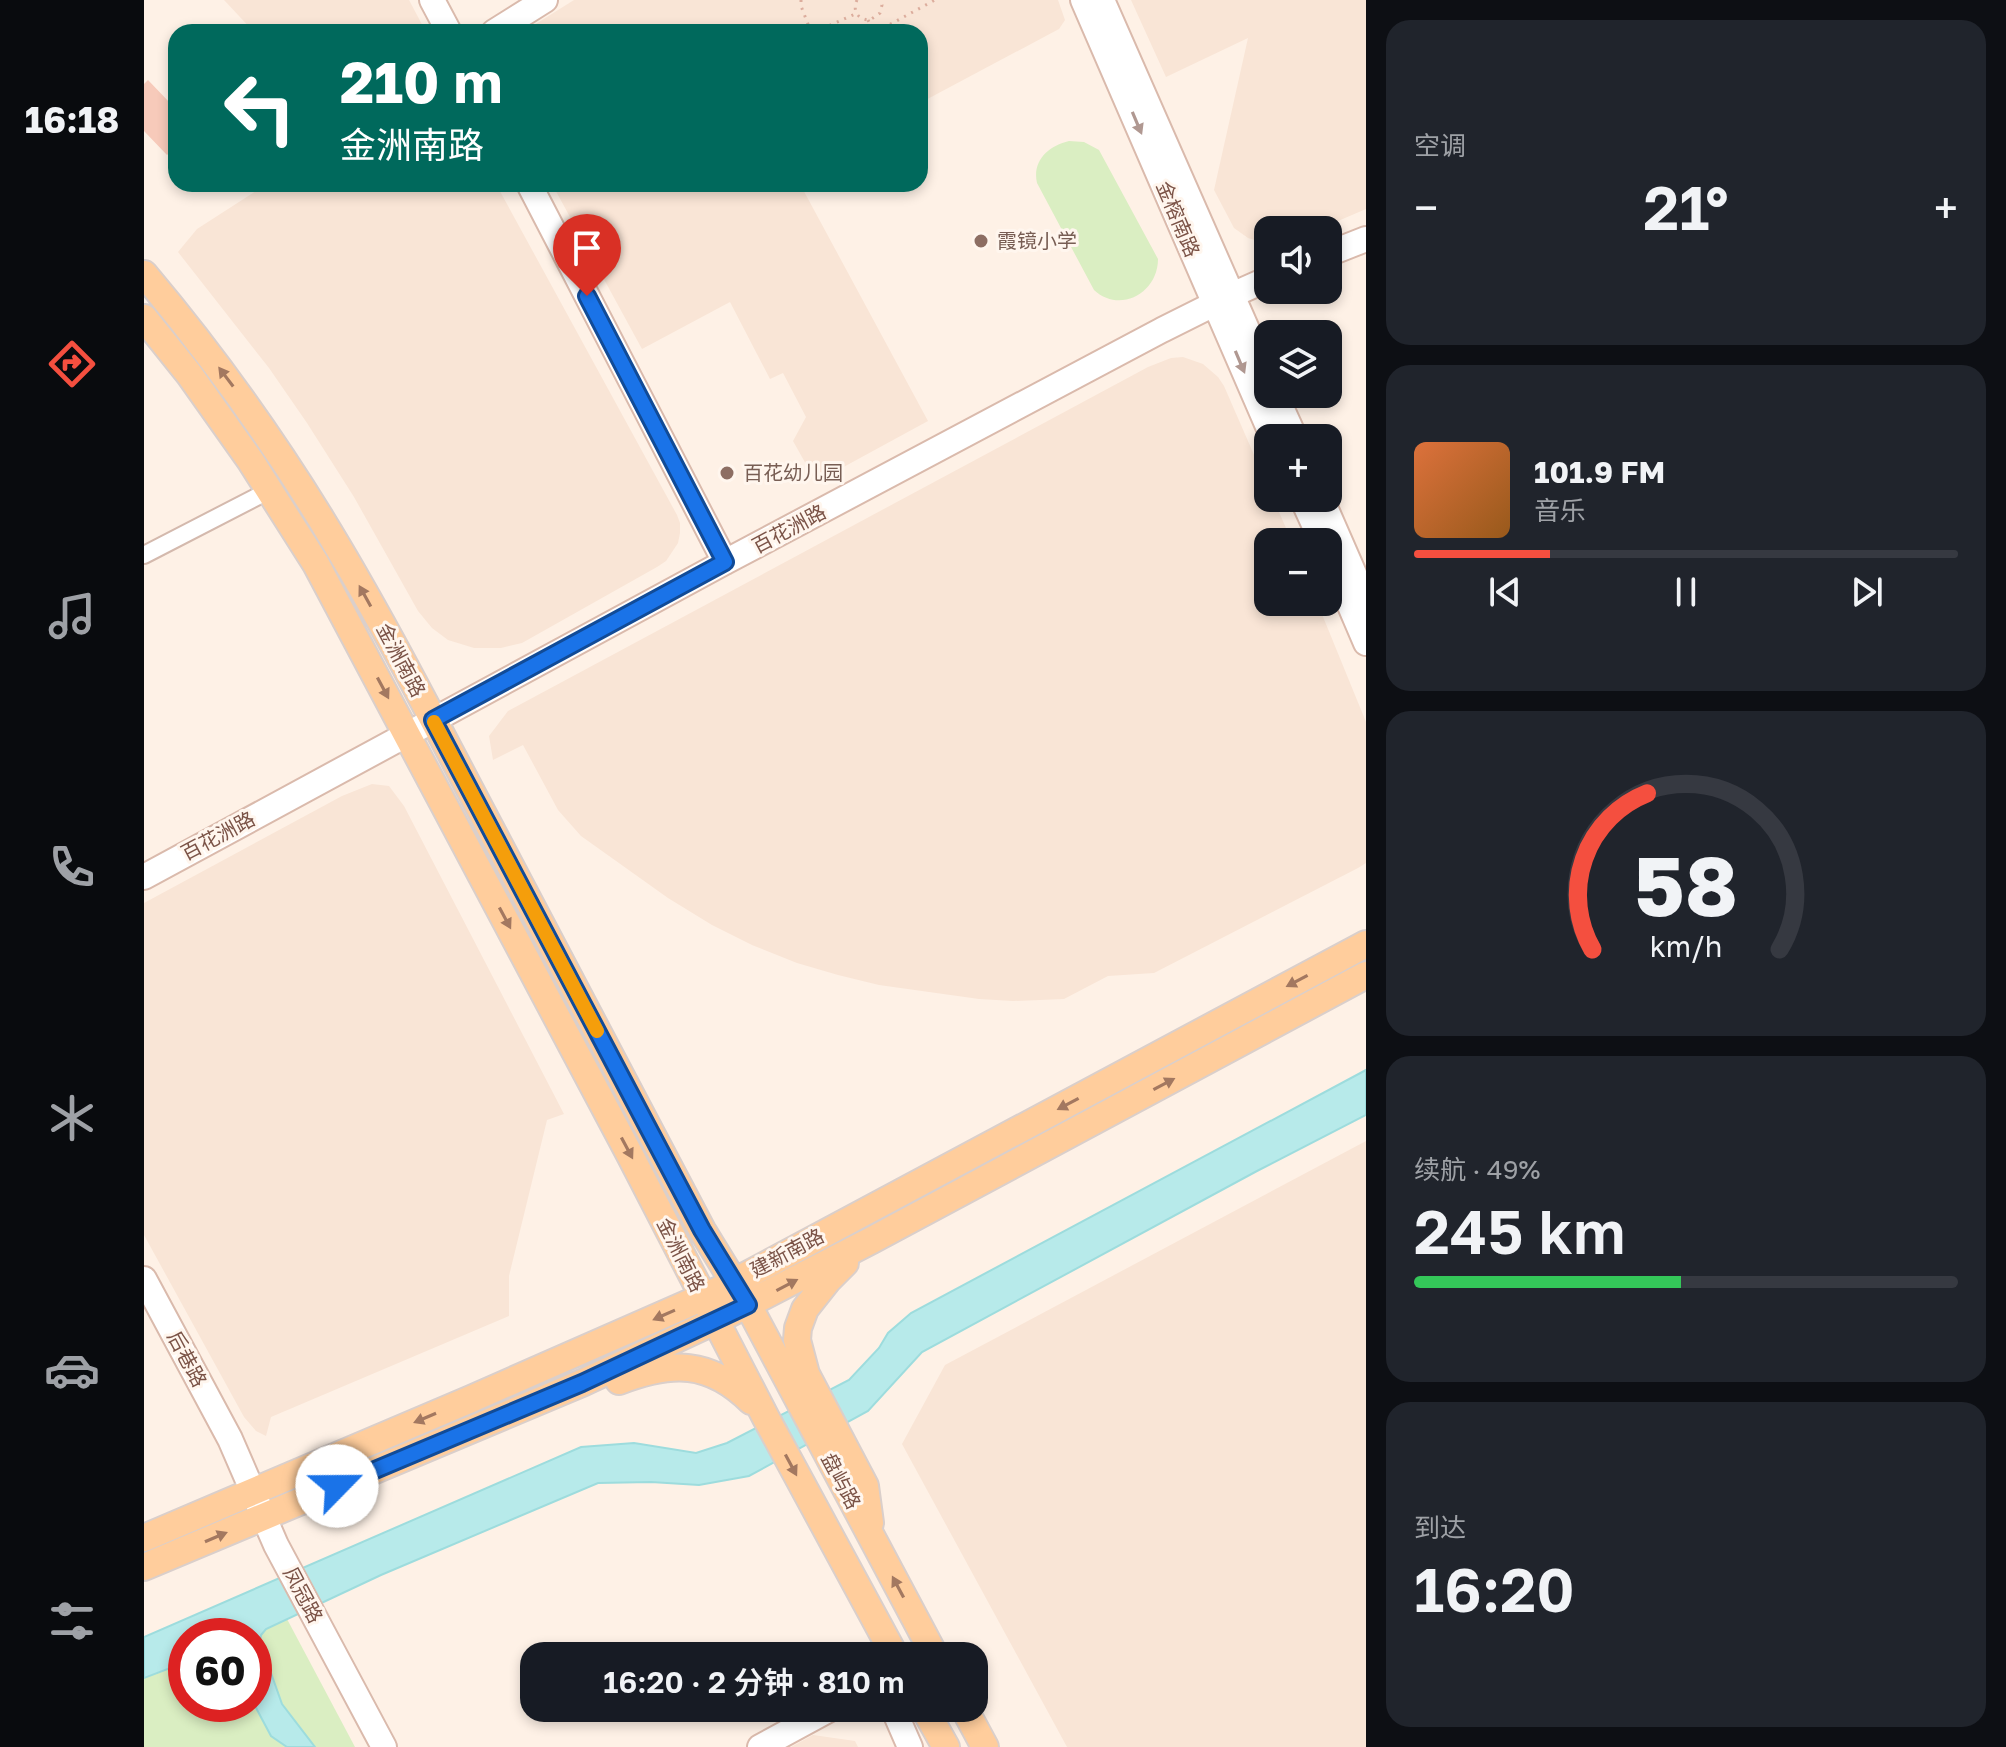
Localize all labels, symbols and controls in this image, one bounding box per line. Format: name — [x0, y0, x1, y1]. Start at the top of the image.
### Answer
text: 210 m — [340, 48, 502, 115]
icon: left — [208, 56, 312, 160]
text: 16:18 — [25, 98, 119, 141]
one-way arrow — [1130, 111, 1143, 135]
text: 金洲南路 — [340, 123, 484, 166]
text: 空调 — [1414, 130, 1466, 161]
text: 21° — [1643, 171, 1729, 243]
street label: 金榕南路 — [1152, 177, 1206, 260]
text: − — [1414, 181, 1438, 234]
text: + — [1934, 181, 1958, 234]
pin — [553, 214, 621, 296]
map controls — [1254, 216, 1342, 616]
button: sound — [1254, 216, 1342, 304]
icon: arrive — [565, 226, 609, 270]
place label: 霞镜小学 — [997, 228, 1077, 252]
marker: 霞镜小学 — [972, 232, 990, 250]
button: layers — [1254, 320, 1342, 408]
icon: directions — [44, 336, 100, 392]
one-way arrow — [1233, 350, 1246, 374]
one-way arrow — [218, 367, 234, 387]
button: + — [1254, 424, 1342, 512]
text: 101.9 FM — [1534, 454, 1665, 490]
place label: 百花幼儿园 — [743, 460, 843, 484]
marker: 百花幼儿园 — [718, 464, 736, 482]
text: 音乐 — [1534, 495, 1586, 526]
street label: 百花洲路 — [748, 499, 829, 557]
button: − — [1254, 528, 1342, 616]
icon: previous — [1483, 570, 1527, 614]
icon: pause — [1664, 570, 1708, 614]
icon: next — [1845, 570, 1889, 614]
one-way arrow — [359, 585, 373, 607]
icon: music — [44, 588, 100, 644]
street label: 金洲南路 — [373, 619, 431, 700]
one-way arrow — [376, 677, 390, 700]
street label: 百花洲路 — [177, 806, 258, 864]
text: 58 — [1634, 833, 1738, 933]
icon: phone — [44, 839, 100, 895]
one-way arrow — [498, 907, 512, 929]
text: km/h — [1650, 929, 1722, 963]
one-way arrow — [1286, 974, 1309, 987]
one-way arrow — [1153, 1077, 1176, 1090]
icon: climate — [44, 1090, 100, 1146]
one-way arrow — [1057, 1097, 1080, 1110]
one-way arrow — [620, 1136, 633, 1159]
text: 续航 · 49% — [1414, 1154, 1540, 1185]
text: 245 km — [1414, 1195, 1626, 1267]
street label: 金洲南路 — [653, 1213, 711, 1296]
street label: 建新南路 — [746, 1223, 827, 1281]
one-way arrow — [775, 1278, 798, 1291]
one-way arrow — [652, 1308, 676, 1321]
street label: 后巷路 — [163, 1326, 213, 1391]
icon: car — [44, 1342, 100, 1398]
one-way arrow — [414, 1411, 437, 1424]
position arrow — [295, 1444, 379, 1528]
street label: 盘屿路 — [817, 1448, 867, 1513]
one-way arrow — [784, 1453, 798, 1476]
text: 到达 — [1414, 1512, 1466, 1543]
one-way arrow — [204, 1530, 228, 1543]
text: 16:20 — [1414, 1553, 1575, 1625]
street label: 凤冠路 — [279, 1562, 329, 1627]
one-way arrow — [892, 1576, 905, 1599]
icon: filters — [44, 1593, 100, 1649]
speed limit sign: 60 — [168, 1618, 272, 1722]
text: 16:20 · 2 分钟 · 810 m — [603, 1664, 905, 1700]

